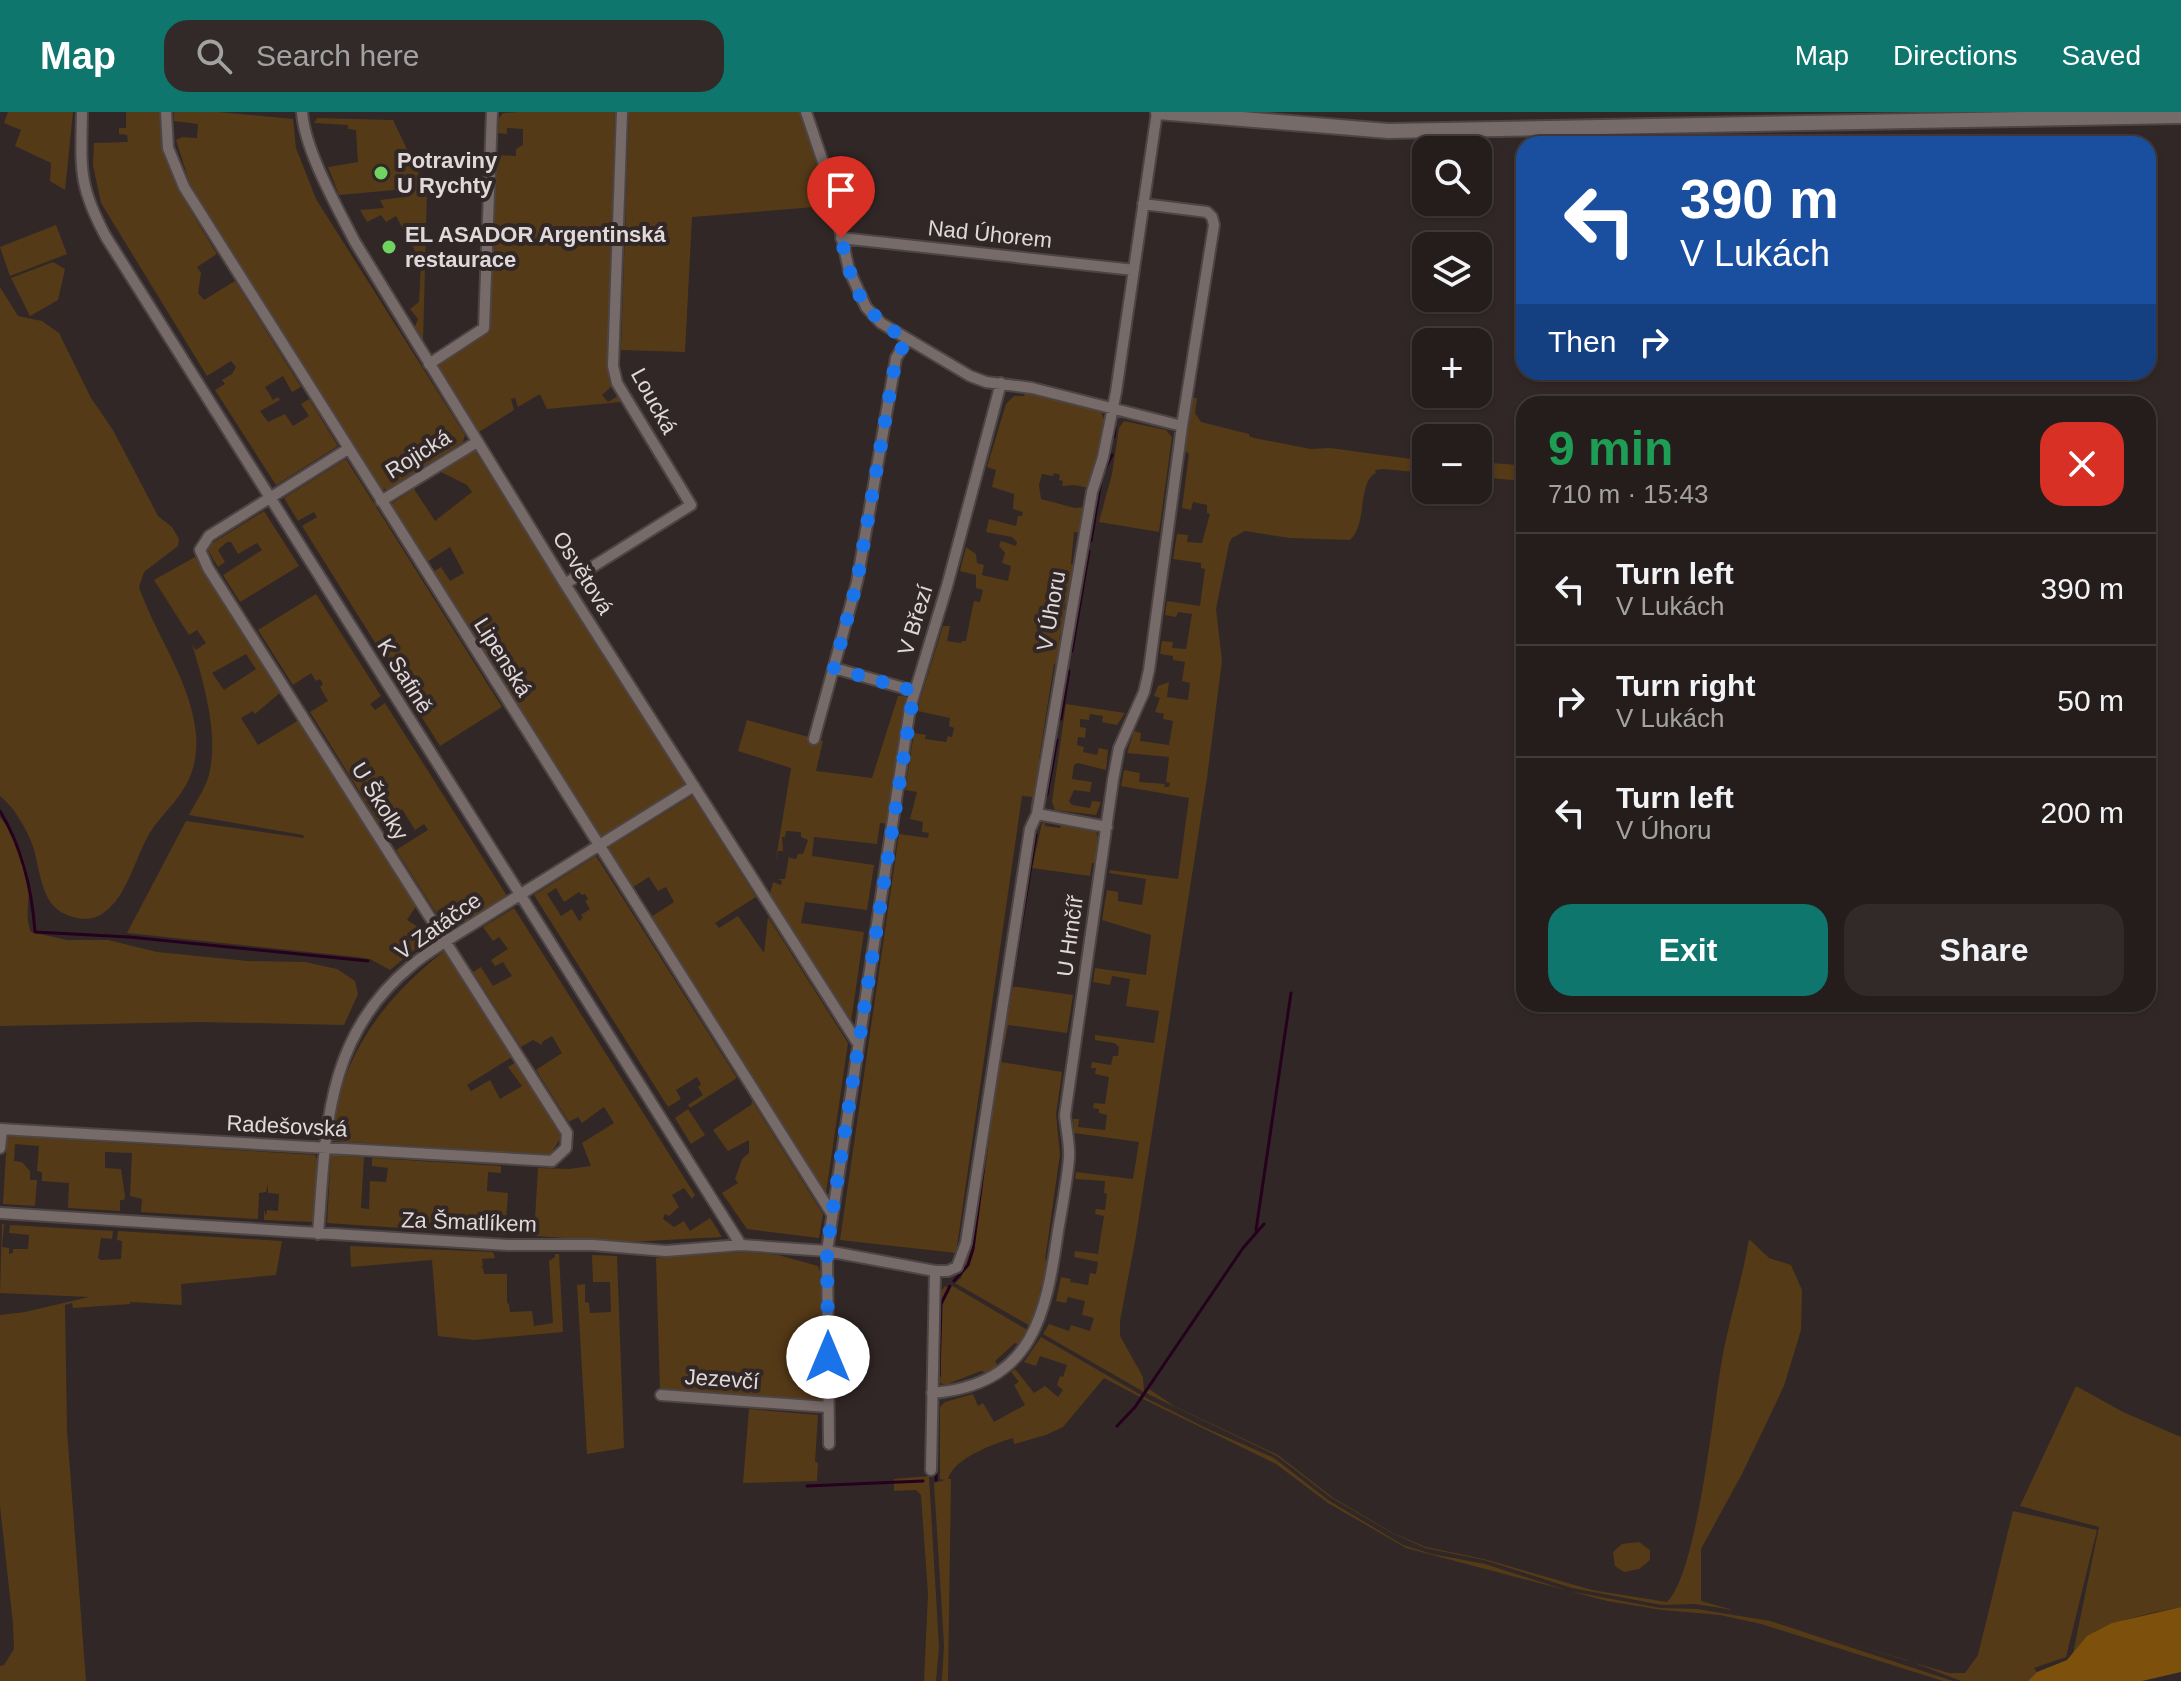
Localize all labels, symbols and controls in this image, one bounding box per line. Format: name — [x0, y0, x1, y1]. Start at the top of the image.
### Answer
search box — [164, 20, 724, 92]
icon: search — [192, 34, 236, 78]
text: Map — [40, 35, 116, 77]
text: Search here — [256, 39, 419, 72]
text: Map — [1795, 40, 1849, 71]
text: Directions — [1893, 40, 2018, 71]
text: Saved — [2062, 40, 2141, 71]
map controls — [1412, 136, 1492, 504]
button: search — [1412, 136, 1492, 216]
place label: Potraviny U Rychty — [397, 148, 498, 198]
pin — [807, 156, 875, 238]
marker: Potraviny U Rychty — [372, 164, 390, 182]
text: 390 m — [1680, 167, 1839, 230]
icon: arrive — [819, 168, 863, 212]
icon: left — [1548, 168, 1652, 272]
street label: Nad Úhorem — [927, 215, 1053, 253]
place label: EL ASADOR Argentinská restaurace — [405, 222, 667, 272]
button: layers — [1412, 232, 1492, 312]
text: V Lukách — [1680, 233, 1830, 274]
marker: EL ASADOR Argentinská restaurace — [380, 238, 398, 256]
icon: right — [1632, 320, 1676, 364]
text: Then — [1548, 325, 1616, 358]
button: + — [1412, 328, 1492, 408]
street label: Loucká — [626, 364, 682, 439]
text: 9 min — [1548, 422, 1673, 475]
button: close — [2040, 422, 2124, 506]
street label: Rojická — [381, 424, 456, 484]
button: − — [1412, 424, 1492, 504]
text: 710 m · 15:43 — [1548, 479, 1708, 509]
street label: Osvětová — [548, 527, 619, 620]
text: Turn left — [1616, 557, 1734, 590]
icon: left — [1548, 567, 1592, 611]
street label: V Úhoru — [1032, 569, 1070, 653]
text: 390 m — [2041, 572, 2124, 605]
street label: V Březí — [893, 582, 937, 658]
text: V Lukách — [1616, 591, 1724, 621]
street label: Lipenská — [469, 613, 537, 702]
street label: K Safině — [372, 634, 438, 718]
text: Turn right — [1616, 669, 1755, 702]
icon: right — [1548, 679, 1592, 723]
text: 50 m — [2057, 684, 2124, 717]
text: V Lukách — [1616, 703, 1724, 733]
street label: U Školky — [346, 758, 414, 844]
text: Turn left — [1616, 781, 1734, 814]
icon: left — [1548, 791, 1592, 835]
text: 200 m — [2041, 796, 2124, 829]
text: V Úhoru — [1616, 815, 1711, 845]
street label: V Zatáčce — [390, 887, 486, 965]
street label: U Hrnčíř — [1052, 893, 1088, 978]
button: Exit — [1548, 904, 1828, 996]
button: Share — [1844, 904, 2124, 996]
street label: Radešovská — [226, 1110, 349, 1142]
street label: Za Šmatlíkem — [401, 1207, 537, 1237]
position arrow — [786, 1315, 870, 1399]
street label: Jezevčí — [684, 1364, 760, 1394]

